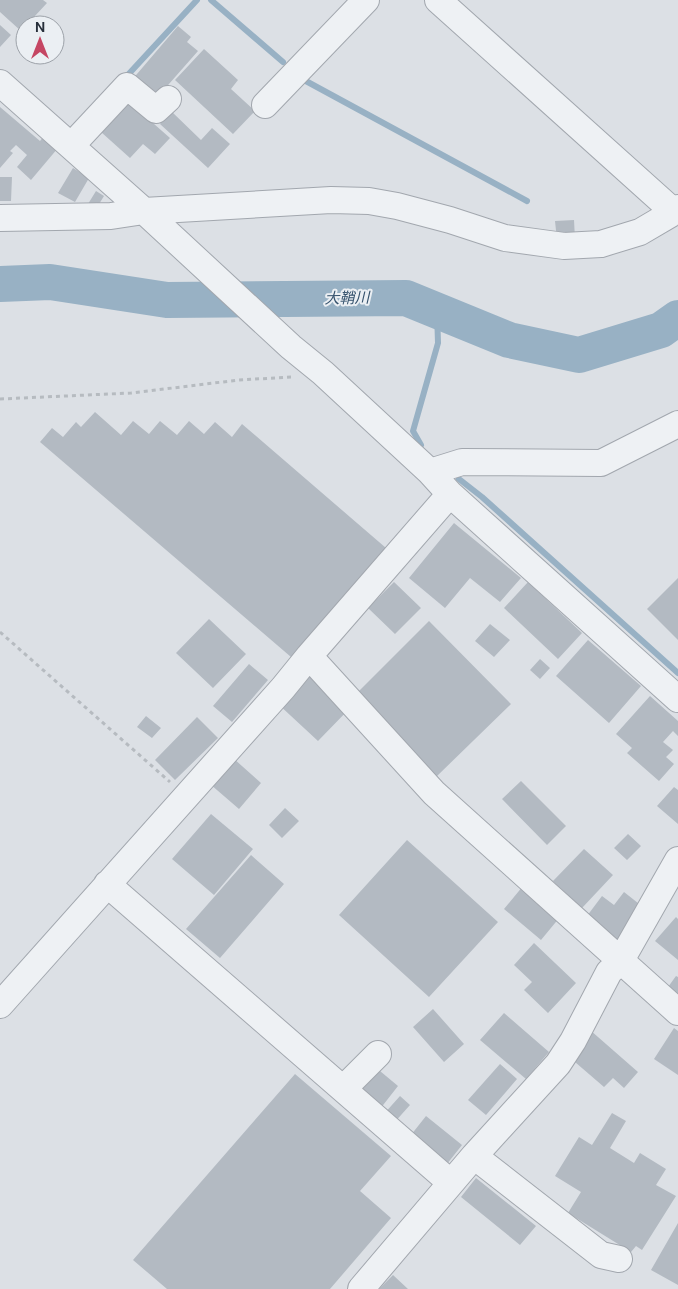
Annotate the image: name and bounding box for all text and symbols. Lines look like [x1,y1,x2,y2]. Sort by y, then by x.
north arrow [15,15,65,65]
text: N [35,18,45,36]
water label: 大鞘川 [324,288,372,308]

